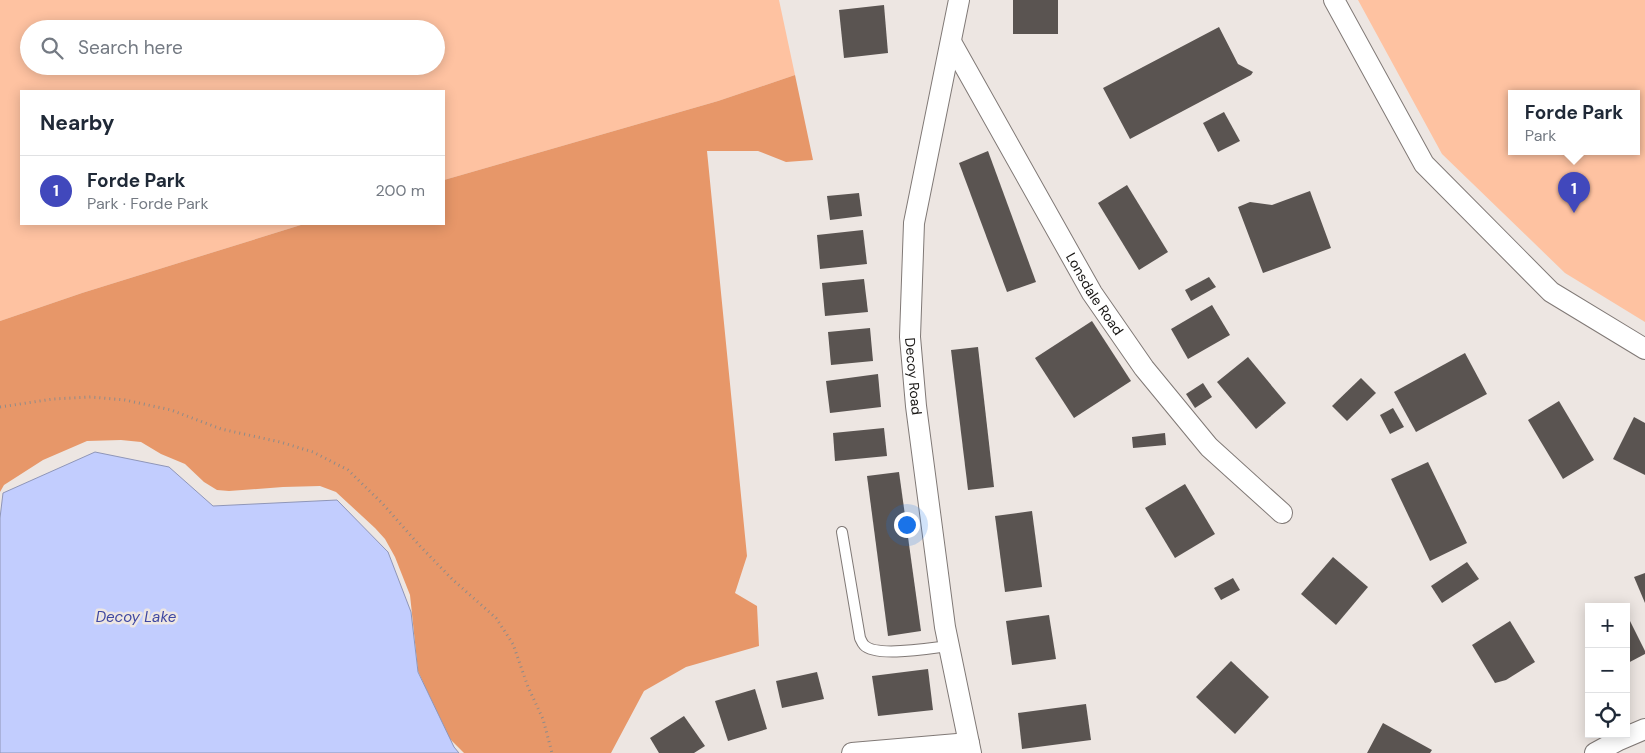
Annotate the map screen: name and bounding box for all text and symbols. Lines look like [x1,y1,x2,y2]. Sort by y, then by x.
search box [20,20,445,75]
icon: search [38,34,66,62]
text: Search here [78,35,183,60]
popup [1508,90,1640,155]
text: Forde Park [1525,100,1623,125]
text: Nearby [40,109,114,137]
text: Park [1525,125,1556,146]
text: Forde Park [87,168,186,193]
pin: 1 [1558,172,1590,213]
text: 1 [53,180,59,201]
text: 200 m [376,180,425,201]
text: Park · Forde Park [87,193,209,214]
street label: Lonsdale Road [1062,249,1127,339]
street label: Decoy Road [901,337,926,416]
your location [894,512,920,538]
map controls [1585,603,1630,738]
button: + [1585,603,1630,648]
water label: Decoy Lake [96,607,177,627]
button: − [1585,648,1630,693]
button: locate [1585,693,1630,738]

